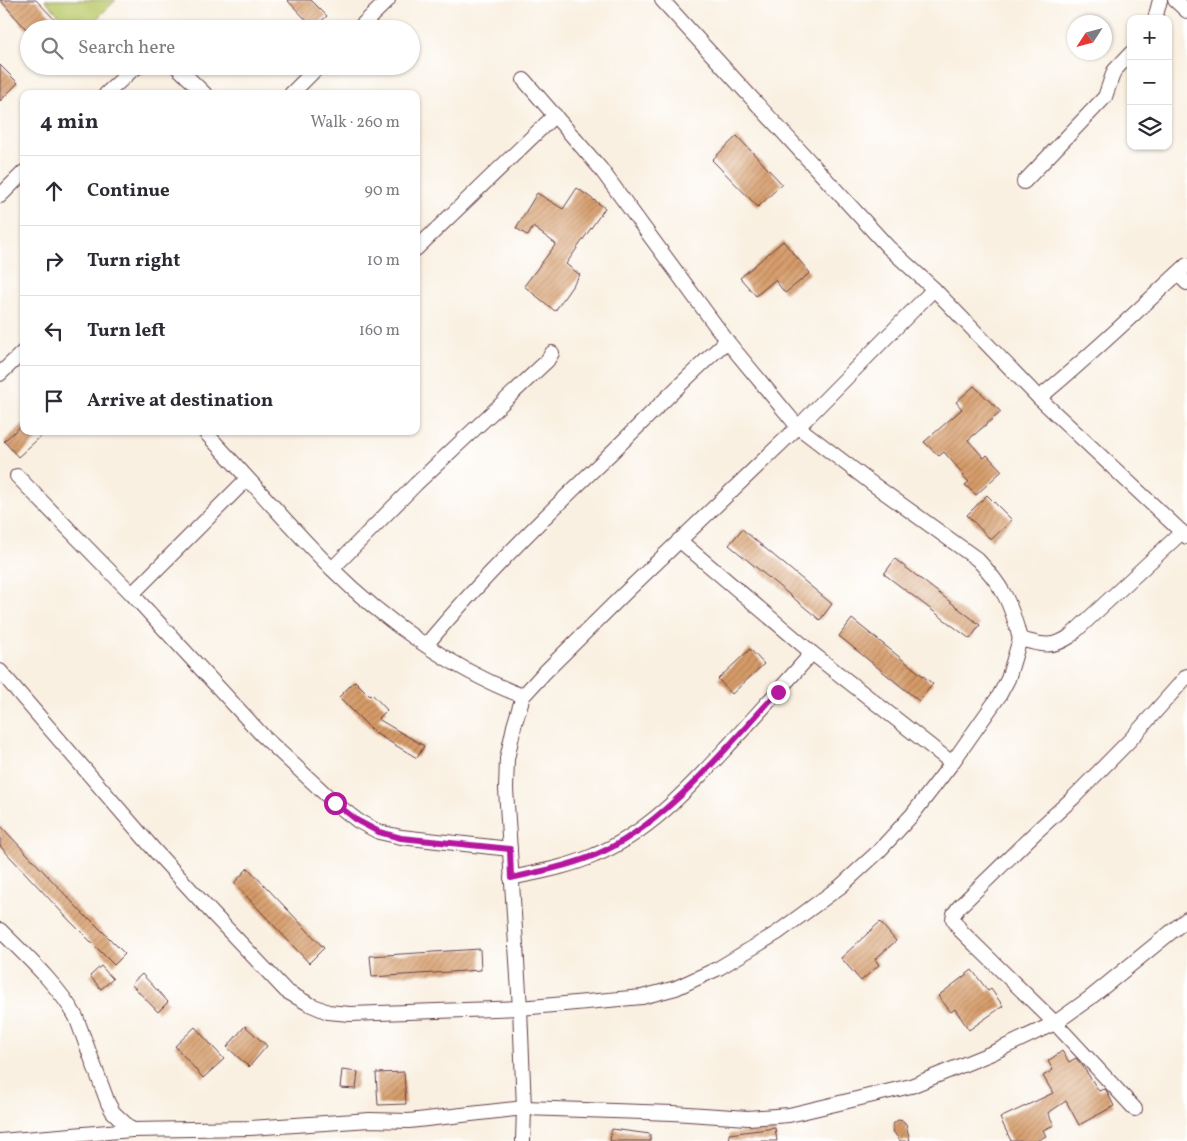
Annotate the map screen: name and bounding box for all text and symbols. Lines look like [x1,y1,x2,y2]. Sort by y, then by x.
north arrow [1067,15,1112,60]
map controls [1127,15,1172,150]
button: + [1127,15,1172,60]
search box [20,20,420,75]
icon: search [38,34,66,62]
text: Search here [78,35,175,61]
button: − [1127,60,1172,105]
button: layers [1127,105,1172,150]
text: 4 min [40,108,99,137]
text: Walk · 260 m [310,112,400,134]
icon: ahead [40,177,68,205]
text: Continue [87,178,170,204]
text: 90 m [364,180,400,202]
icon: right [40,247,68,275]
text: Turn right [87,248,180,274]
text: 10 m [367,250,400,272]
icon: left [40,317,68,345]
text: Turn left [87,318,166,344]
text: 160 m [359,320,400,342]
icon: arrive [40,387,68,415]
text: Arrive at destination [87,388,273,414]
route end [767,681,790,704]
route start [324,792,347,815]

